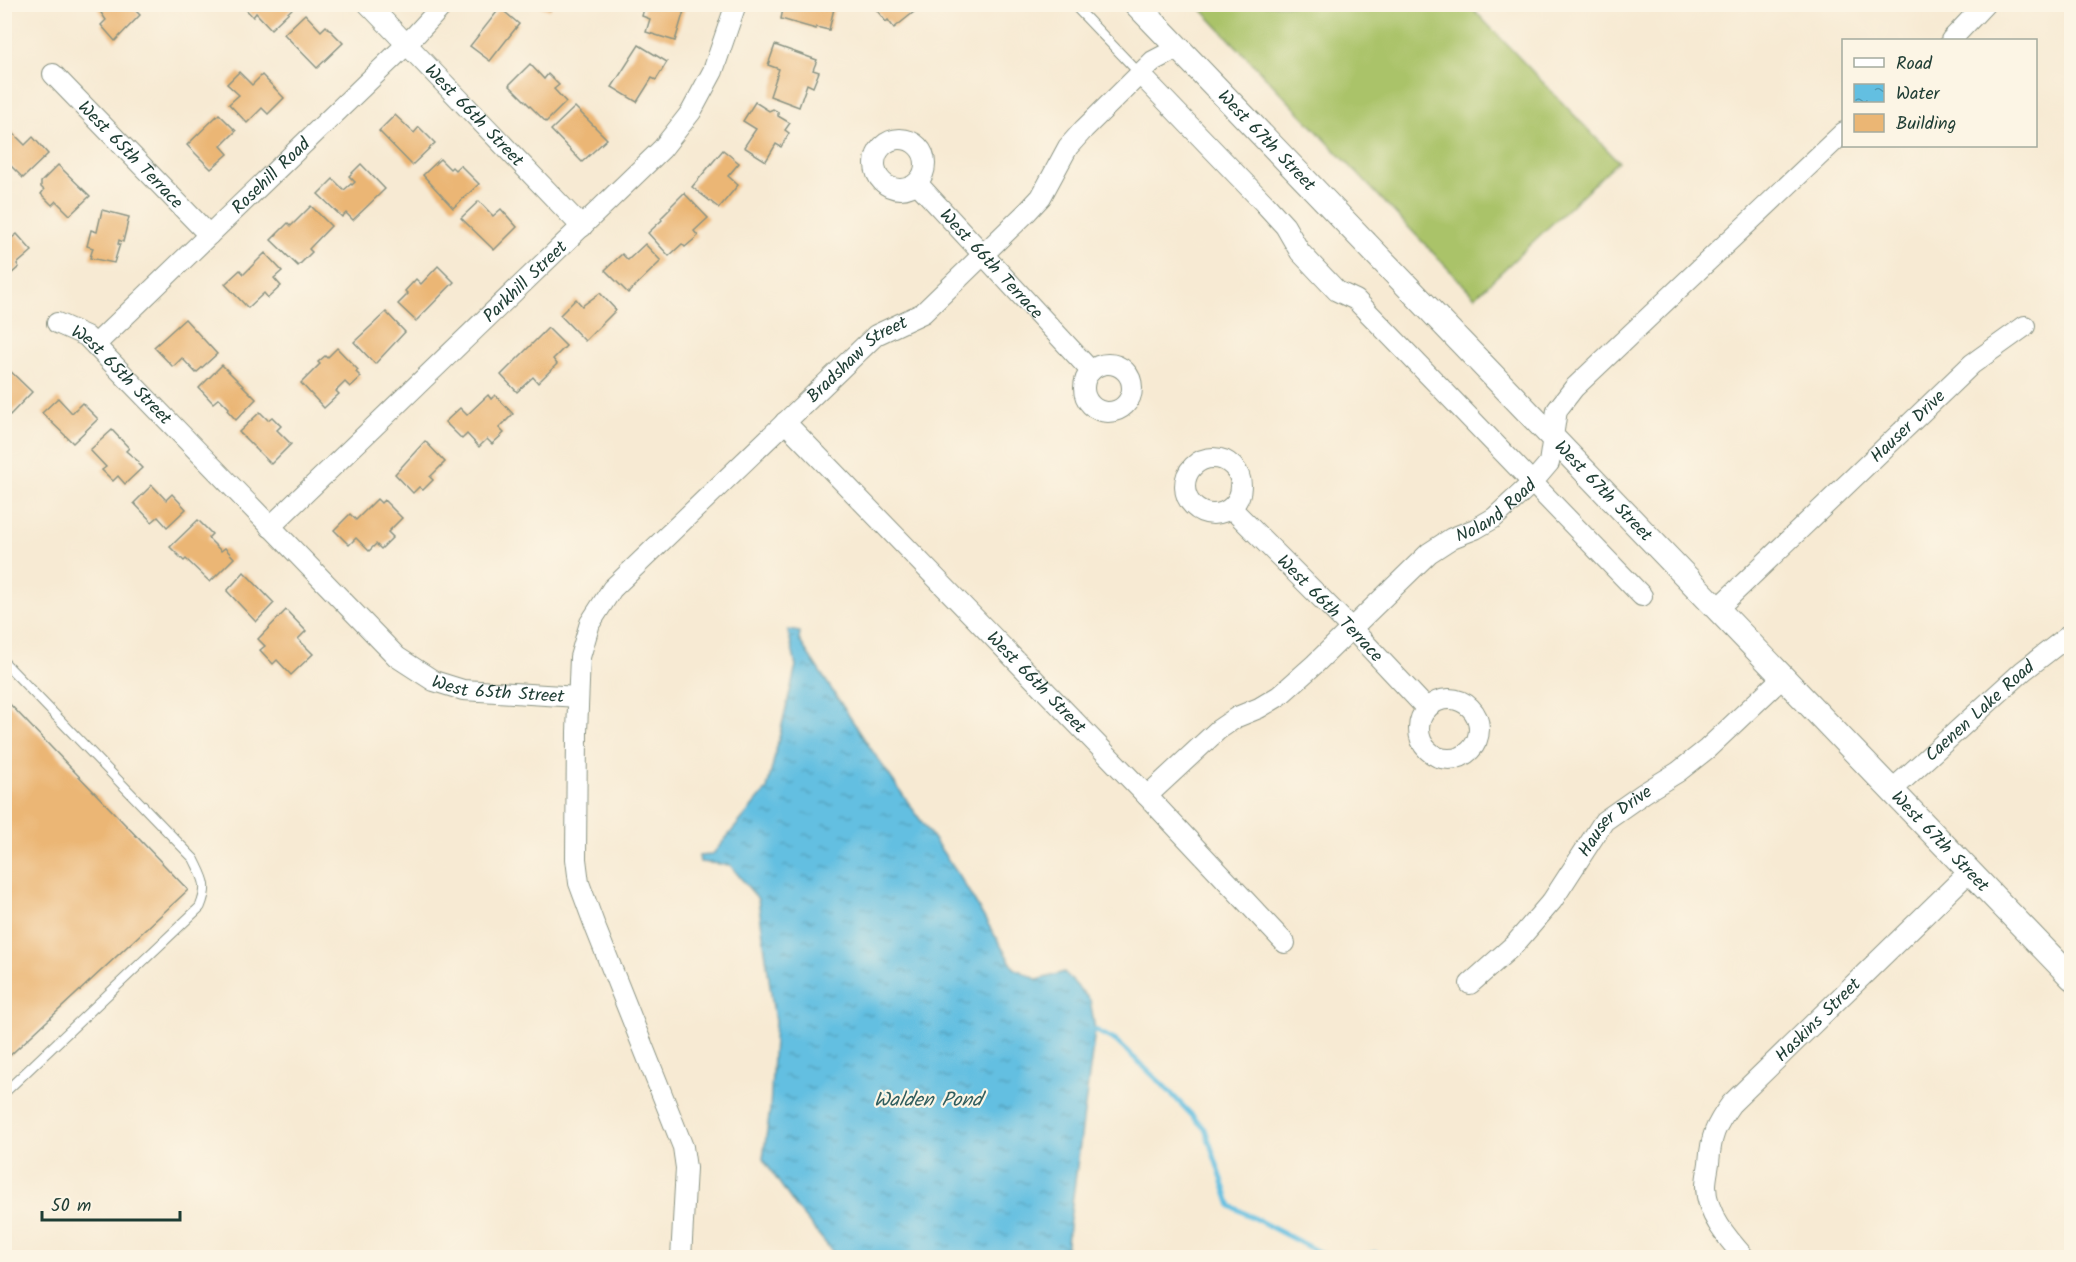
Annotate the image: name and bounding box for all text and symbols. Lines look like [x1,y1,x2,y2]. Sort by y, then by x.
legend [1842,39,2037,147]
text: Road [1896,50,1933,79]
street label: West 66th Street [417,58,531,175]
text: Water [1896,80,1941,109]
street label: West 67th Street [1210,84,1323,200]
street label: West 65th Terrace [70,94,190,217]
text: Building [1896,110,1956,139]
street label: Rosehill Road [225,131,319,222]
street label: West 66th Terrace [932,203,1050,327]
street label: Parkhill Street [477,234,576,330]
street label: Bradshaw Street [800,309,914,411]
street label: West 65th Street [66,318,179,433]
street label: Hauser Drive [1864,384,1953,471]
street label: West 67th Street [1546,434,1659,550]
street label: Noland Road [1452,472,1545,551]
street label: West 66th Terrace [1269,548,1389,670]
street label: West 66th Street [979,625,1093,742]
street label: Caenen Lake Road [1919,653,2042,770]
street label: West 65th Street [428,668,566,712]
street label: Hauser Drive [1571,778,1658,863]
street label: West 67th Street [1883,785,1996,901]
street label: Haskins Street [1769,971,1869,1070]
water label: Walden Pond [874,1085,987,1117]
scale bar [42,1184,180,1222]
text: 50 m [51,1192,91,1221]

